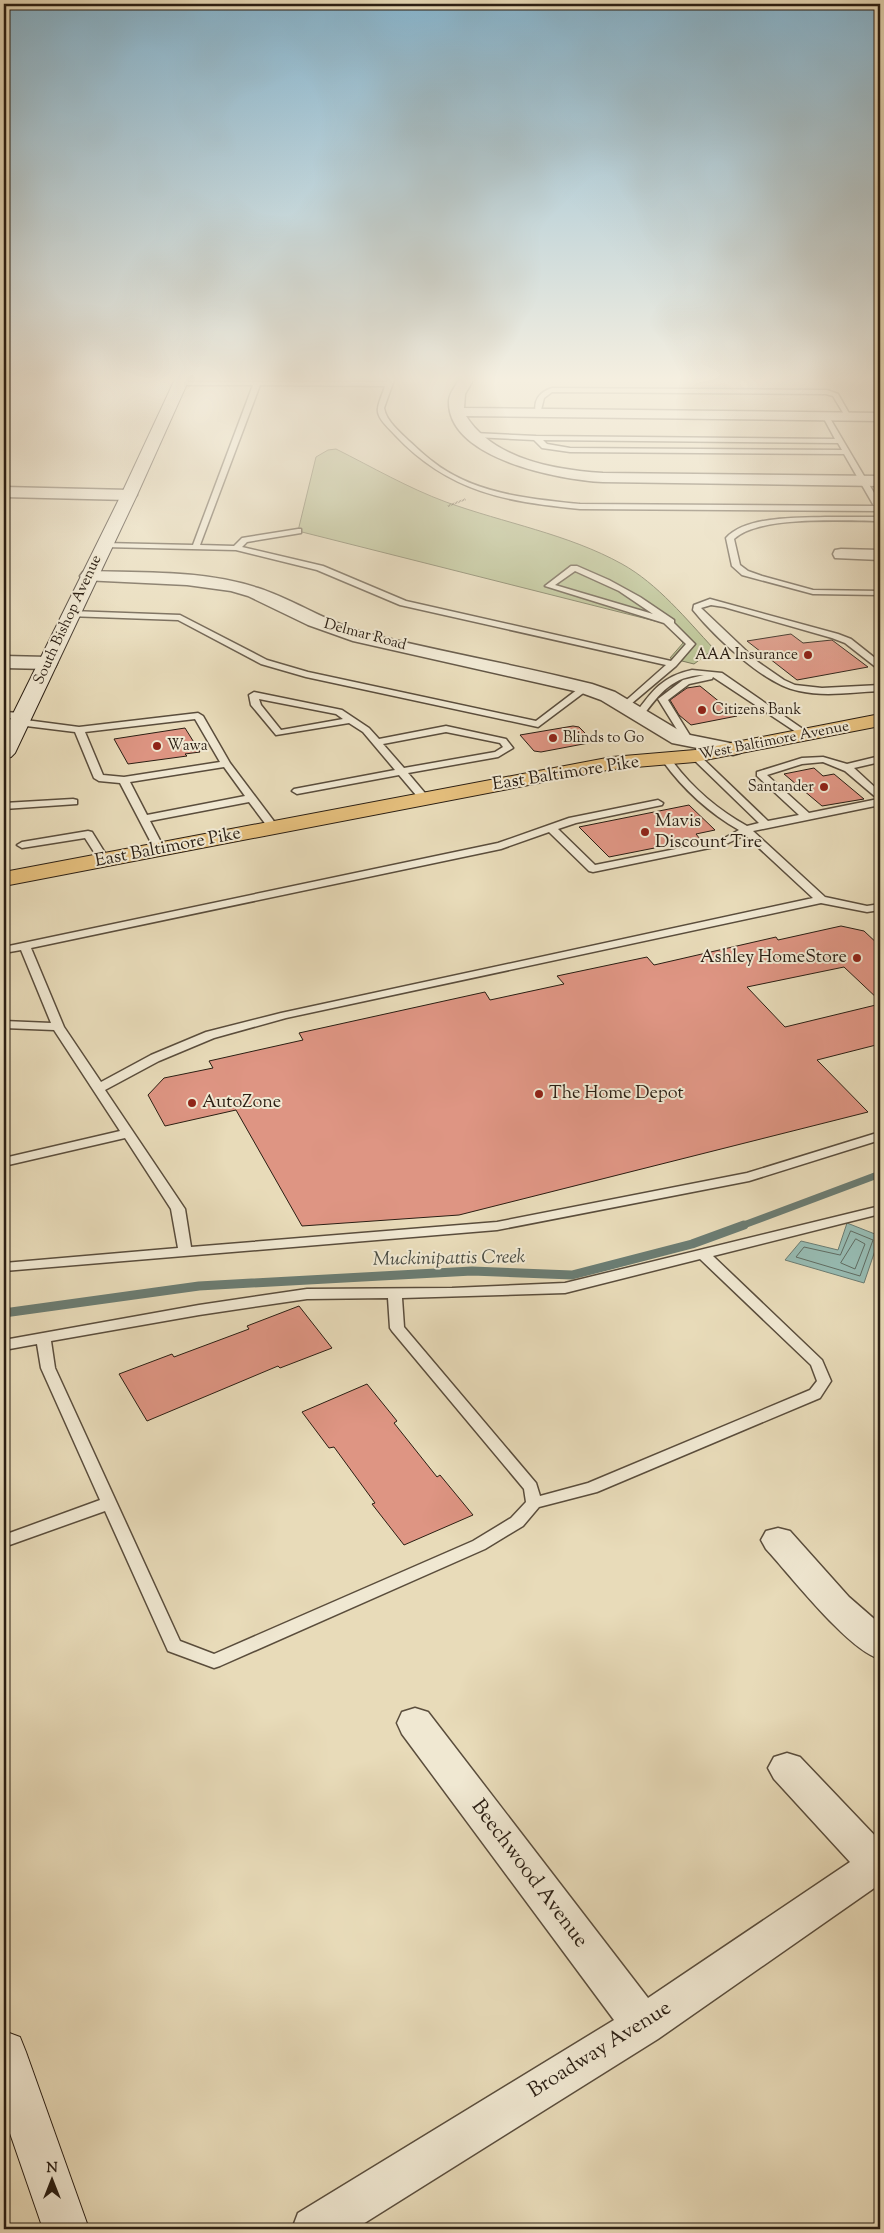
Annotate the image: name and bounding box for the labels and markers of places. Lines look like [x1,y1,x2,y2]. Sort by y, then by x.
place label: AAA Insurance [695,645,798,666]
marker: AAA Insurance [802,649,814,661]
place label: Citizens Bank [712,700,801,721]
marker: Citizens Bank [696,704,708,716]
place label: Blinds to Go [563,728,644,749]
marker: Blinds to Go [547,732,559,744]
place label: Wawa [167,736,208,757]
marker: Wawa [151,740,163,752]
place label: Santander [748,777,814,798]
marker: Santander [818,781,830,793]
place label: Mavis Discount Tire [655,809,762,856]
marker: Mavis Discount Tire [639,826,651,838]
place label: Ashley HomeStore [700,945,847,971]
marker: Ashley HomeStore [851,952,863,964]
place label: The Home Depot [549,1081,684,1107]
marker: The Home Depot [533,1088,545,1100]
place label: AutoZone [202,1090,281,1116]
marker: AutoZone [186,1097,198,1109]

